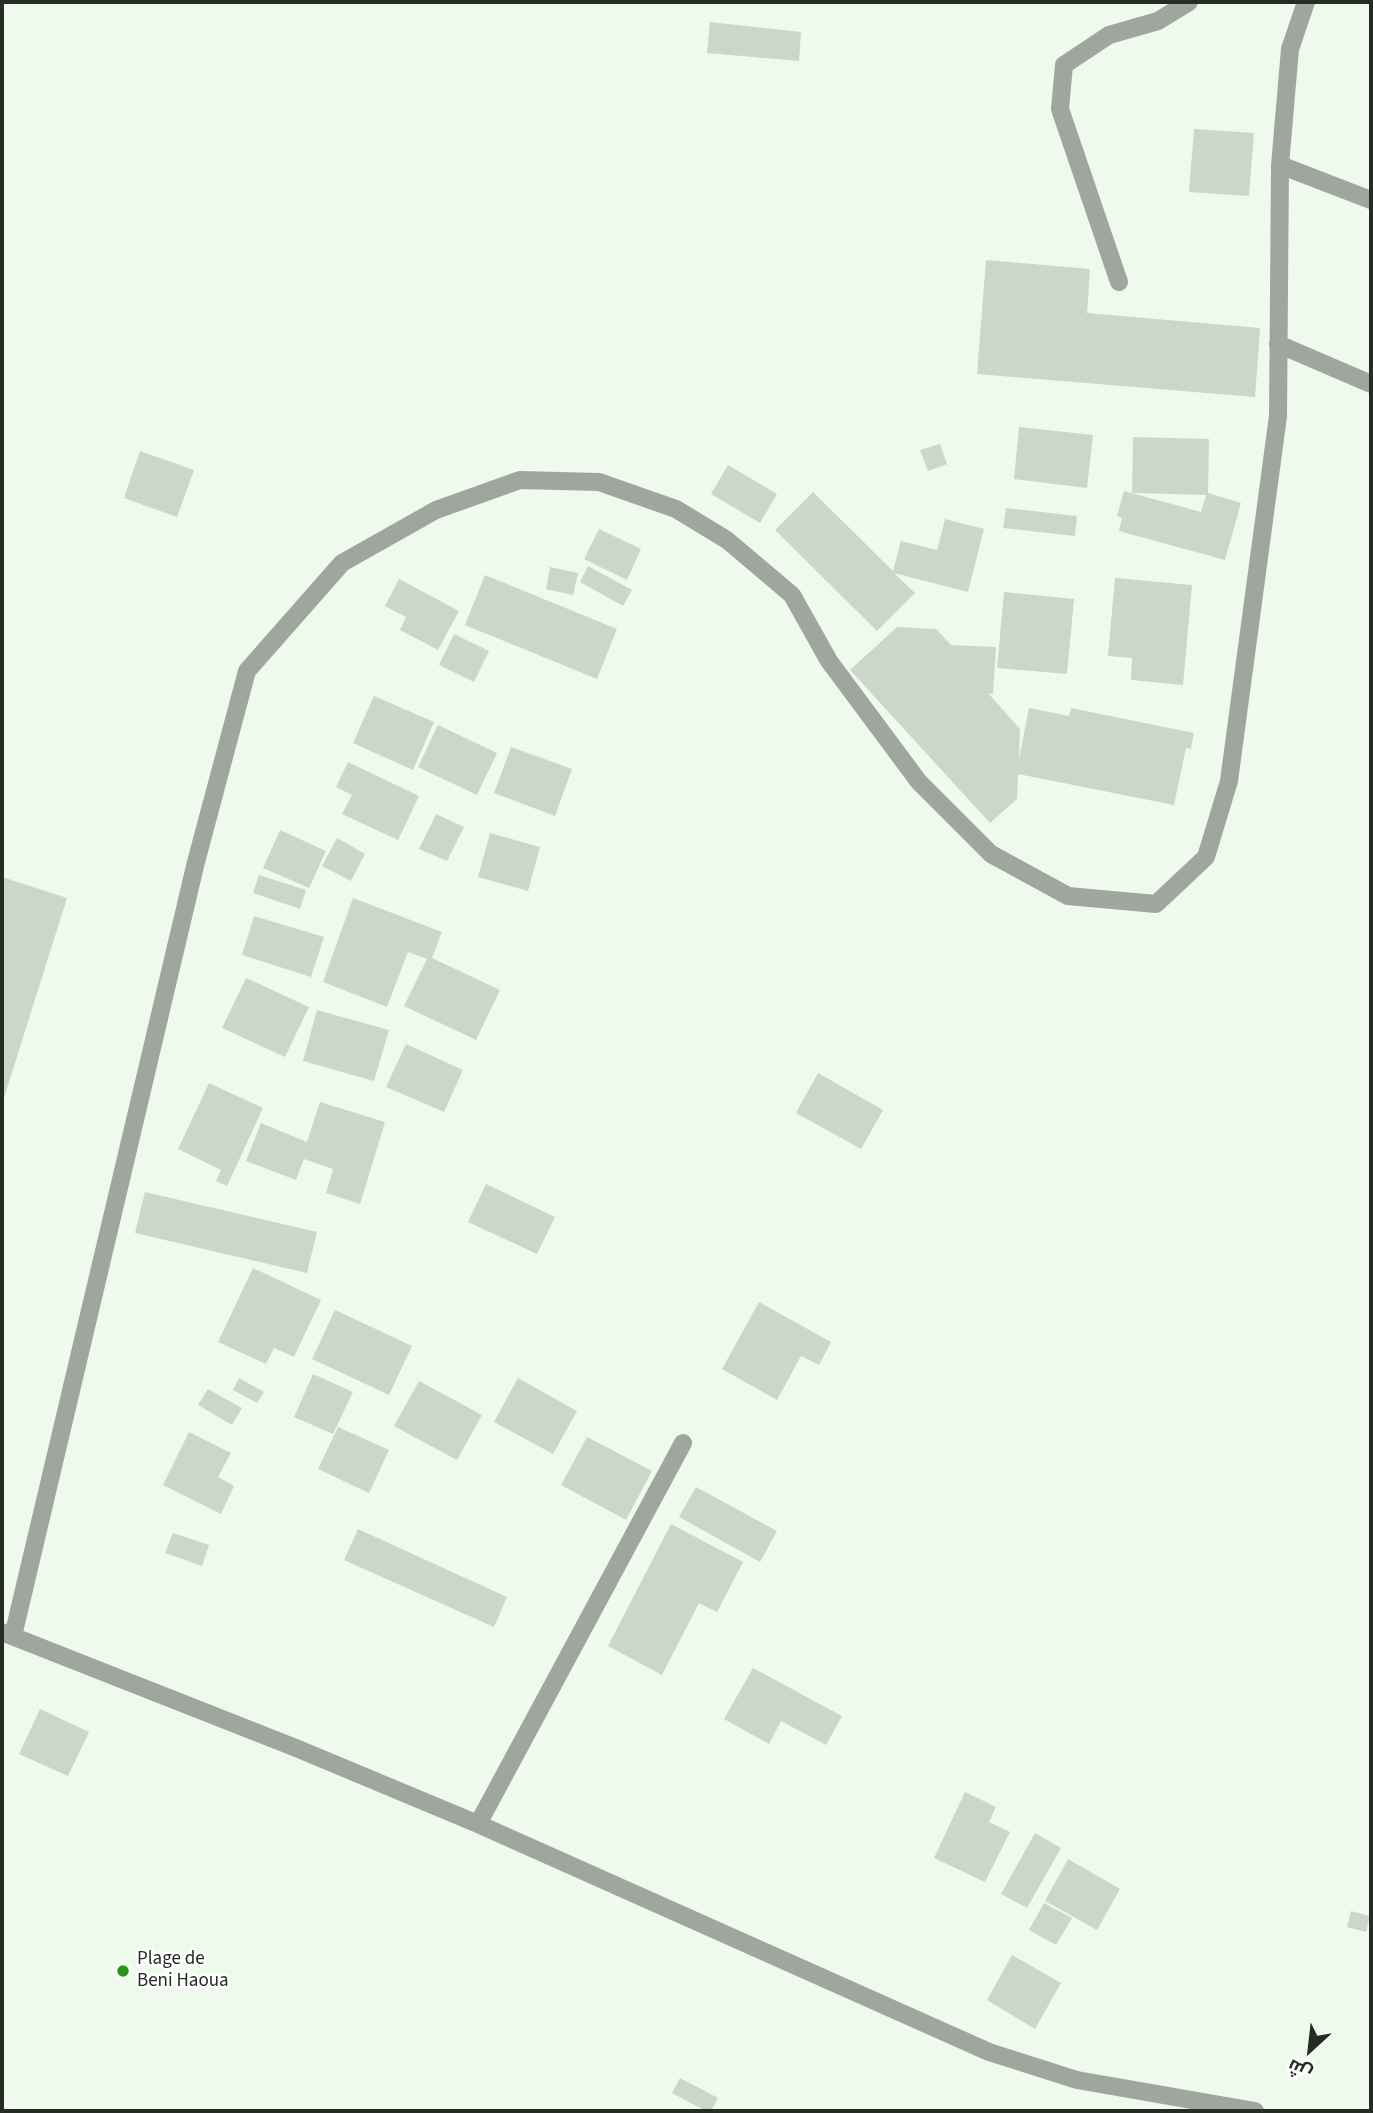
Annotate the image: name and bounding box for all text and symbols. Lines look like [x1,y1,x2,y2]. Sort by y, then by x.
place label: Plage de Beni Haoua [137,1949,229,1993]
marker: Plage de Beni Haoua [115,1963,131,1979]
north arrow [1275,2015,1345,2085]
text: ش [1283,2052,1317,2087]

